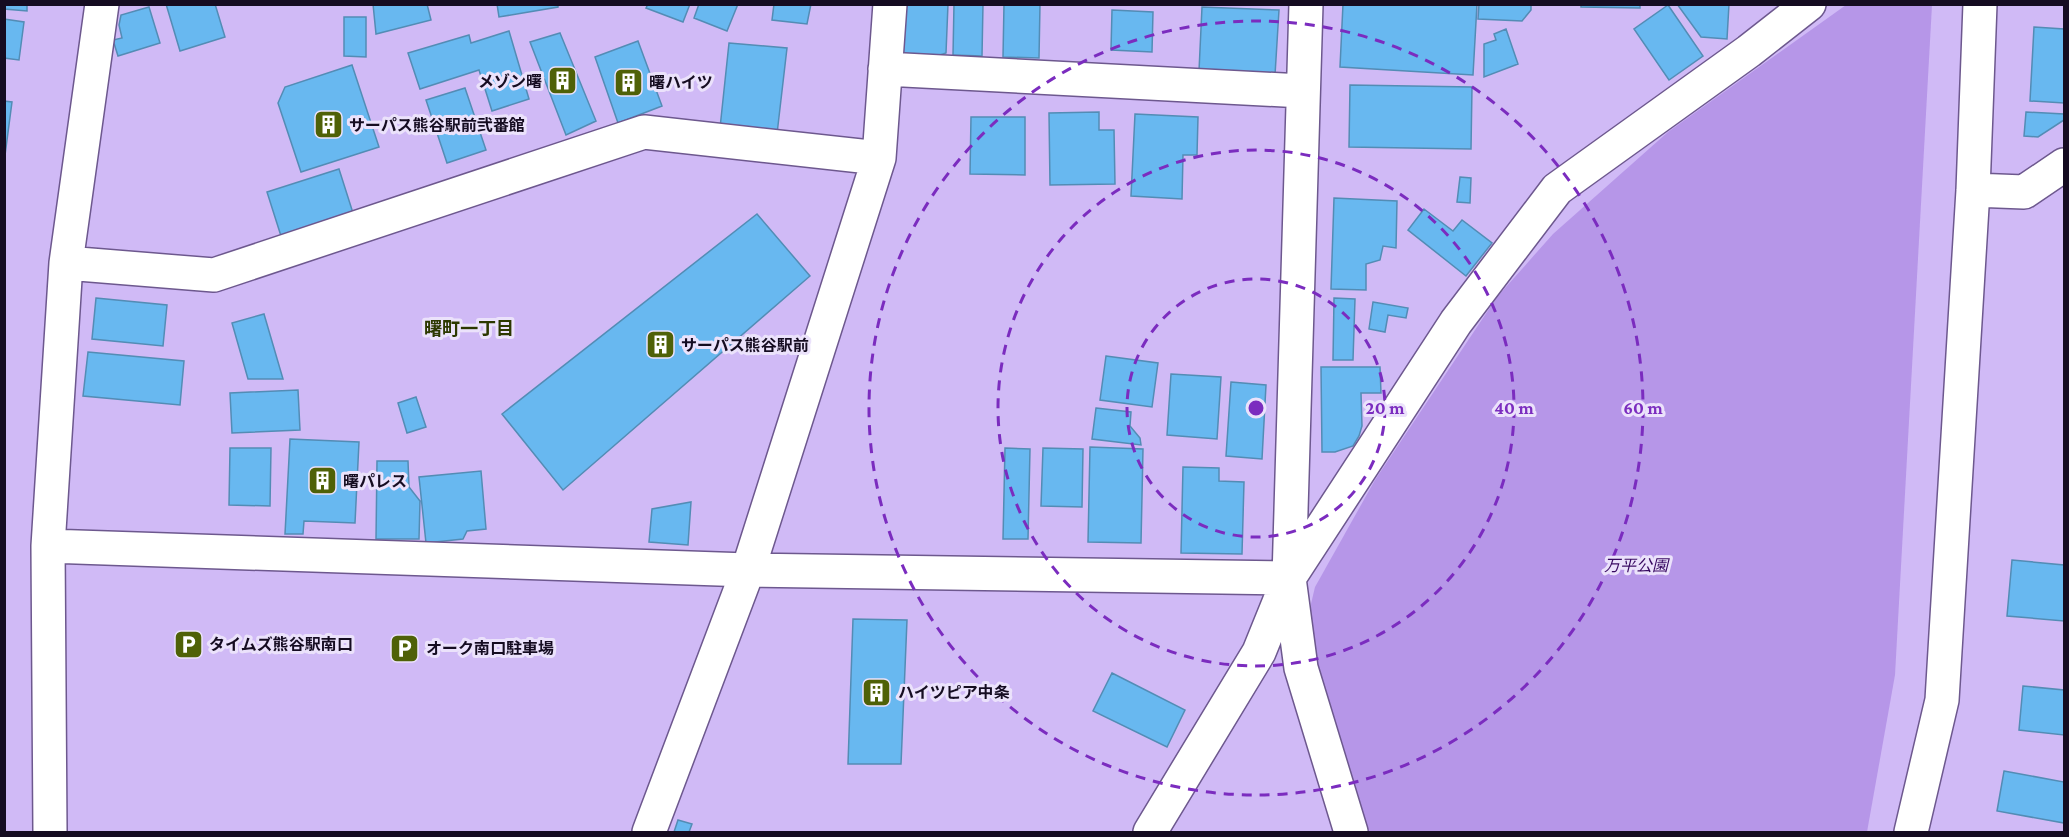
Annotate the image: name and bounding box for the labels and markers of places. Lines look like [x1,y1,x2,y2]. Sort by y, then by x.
building icon: メゾン曙 [547,65,579,97]
building icon: 曙ハイツ [612,66,644,98]
place label: メゾン曙 [478,73,542,90]
place label: 曙ハイツ [649,74,713,91]
building icon: サーパス熊谷駅前弐番館 [312,109,344,141]
place label: サーパス熊谷駅前弐番館 [349,116,525,134]
building icon: サーパス熊谷駅前 [644,329,676,361]
place label: サーパス熊谷駅前 [681,336,809,354]
centre of rings [1246,398,1266,418]
building icon: 曙パレス [306,465,338,497]
place label: 曙パレス [343,473,407,490]
parking icon: タイムズ熊谷駅南口 [172,628,204,660]
parking icon: オーク南口駐車場 [389,632,421,664]
place label: タイムズ熊谷駅南口 [209,635,353,653]
place label: オーク南口駐車場 [426,640,554,657]
building icon: ハイツピア中条 [861,676,893,708]
place label: ハイツピア中条 [898,684,1010,701]

